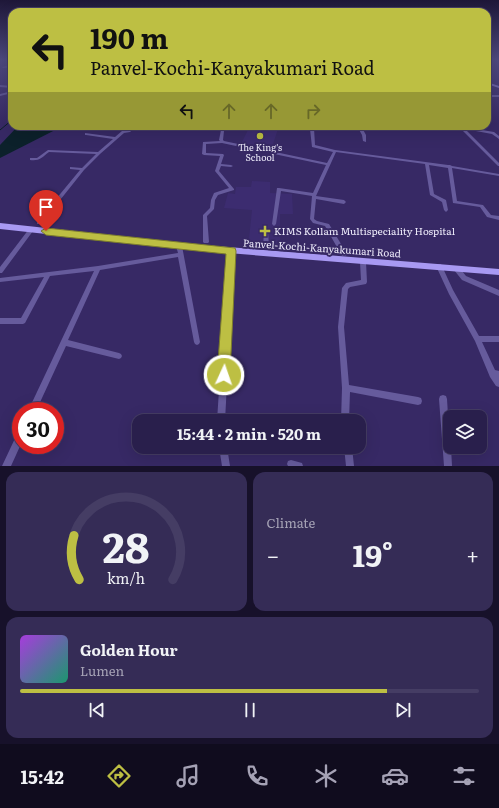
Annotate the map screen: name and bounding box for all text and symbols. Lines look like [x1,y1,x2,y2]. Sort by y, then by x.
text: 190 m [90,16,168,58]
icon: left [24,24,76,76]
text: Panvel-Kochi-Kanyakumari Road [90,54,375,81]
icon: left [176,100,198,122]
icon: ahead [218,100,240,122]
icon: ahead [260,100,282,122]
icon: right [302,100,324,122]
marker: The King's School [255,131,265,141]
place label: The King's School [238,140,282,164]
pin [29,190,63,231]
icon: arrive [35,196,57,218]
place label: KIMS Kollam Multispeciality Hospital [274,223,456,238]
marker: KIMS Kollam Multispeciality Hospital [259,225,271,237]
street label: Panvel-Kochi-Kanyakumari Road [243,235,401,260]
position arrow [203,354,245,396]
speed limit sign: 30 [12,402,64,454]
map controls [443,410,487,454]
button: layers [443,410,487,454]
text: 15:44 · 2 min · 520 m [177,422,321,445]
text: 28 [103,513,150,575]
text: Climate [267,513,315,532]
text: 19° [353,532,393,576]
text: − [267,538,279,571]
text: + [466,538,479,571]
text: km/h [107,566,146,587]
text: Golden Hour [80,638,178,661]
text: Lumen [80,661,124,680]
icon: previous [86,699,108,721]
icon: pause [239,699,261,721]
icon: next [392,699,414,721]
icon: directions [105,762,133,790]
icon: music [174,762,202,790]
icon: phone [243,762,271,790]
icon: climate [312,762,340,790]
icon: car [381,762,409,790]
icon: filters [450,762,478,790]
text: 15:42 [21,763,64,790]

